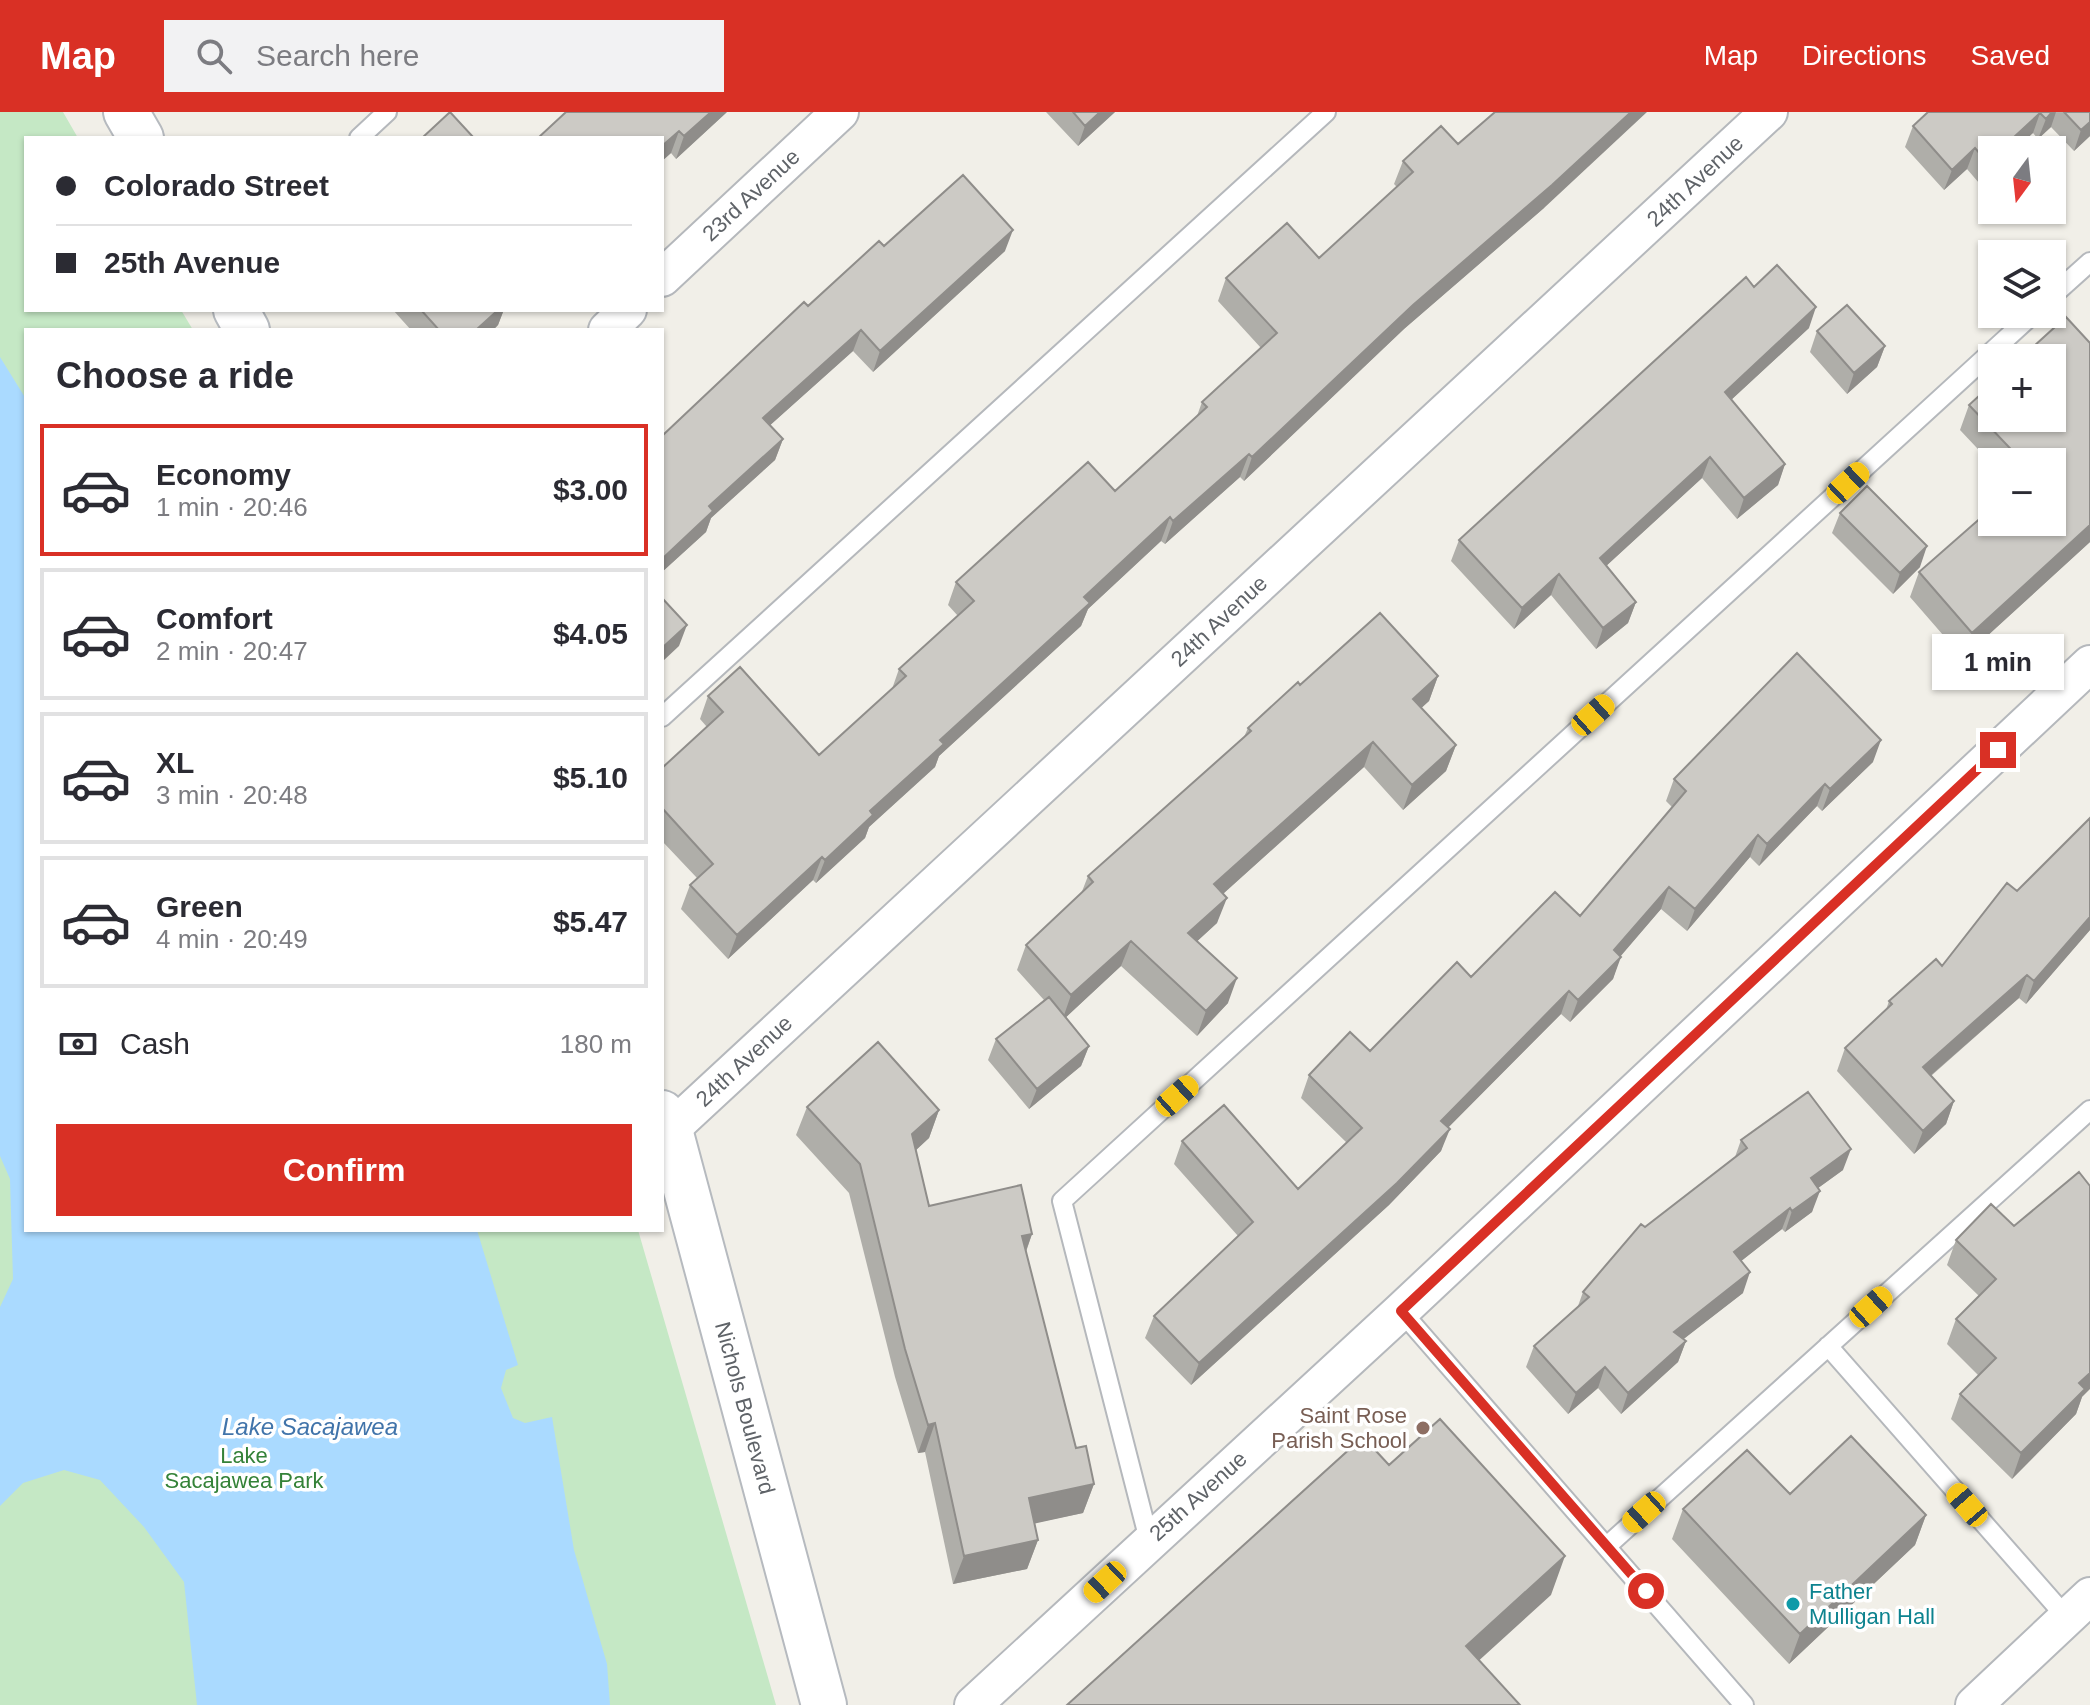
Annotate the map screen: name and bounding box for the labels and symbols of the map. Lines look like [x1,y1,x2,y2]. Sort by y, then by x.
street label: 24th Avenue [1642,130,1748,232]
north arrow [1978,136,2066,224]
street label: 23rd Avenue [697,144,805,246]
car [1822,458,1874,508]
street label: 24th Avenue [1166,570,1272,672]
callout: 1 min [1932,634,2064,690]
car [1567,690,1619,740]
route end [1980,732,2016,768]
street label: 24th Avenue [691,1010,797,1112]
car [1151,1071,1203,1121]
car [1845,1282,1897,1332]
street label: Nichols Boulevard [710,1319,780,1497]
place label: Saint Rose Parish School [1271,1403,1407,1453]
water label: Lake Sacajawea [222,1413,398,1440]
marker: Saint Rose Parish School [1414,1419,1432,1437]
park label: Lake Sacajawea Park [165,1443,324,1493]
street label: 25th Avenue [1144,1446,1252,1546]
car [1942,1479,1992,1531]
car [1618,1487,1670,1537]
car [1079,1557,1131,1607]
route start [1628,1573,1664,1609]
place label: Father Mulligan Hall [1809,1579,1935,1629]
marker: Father Mulligan Hall [1784,1595,1802,1613]

